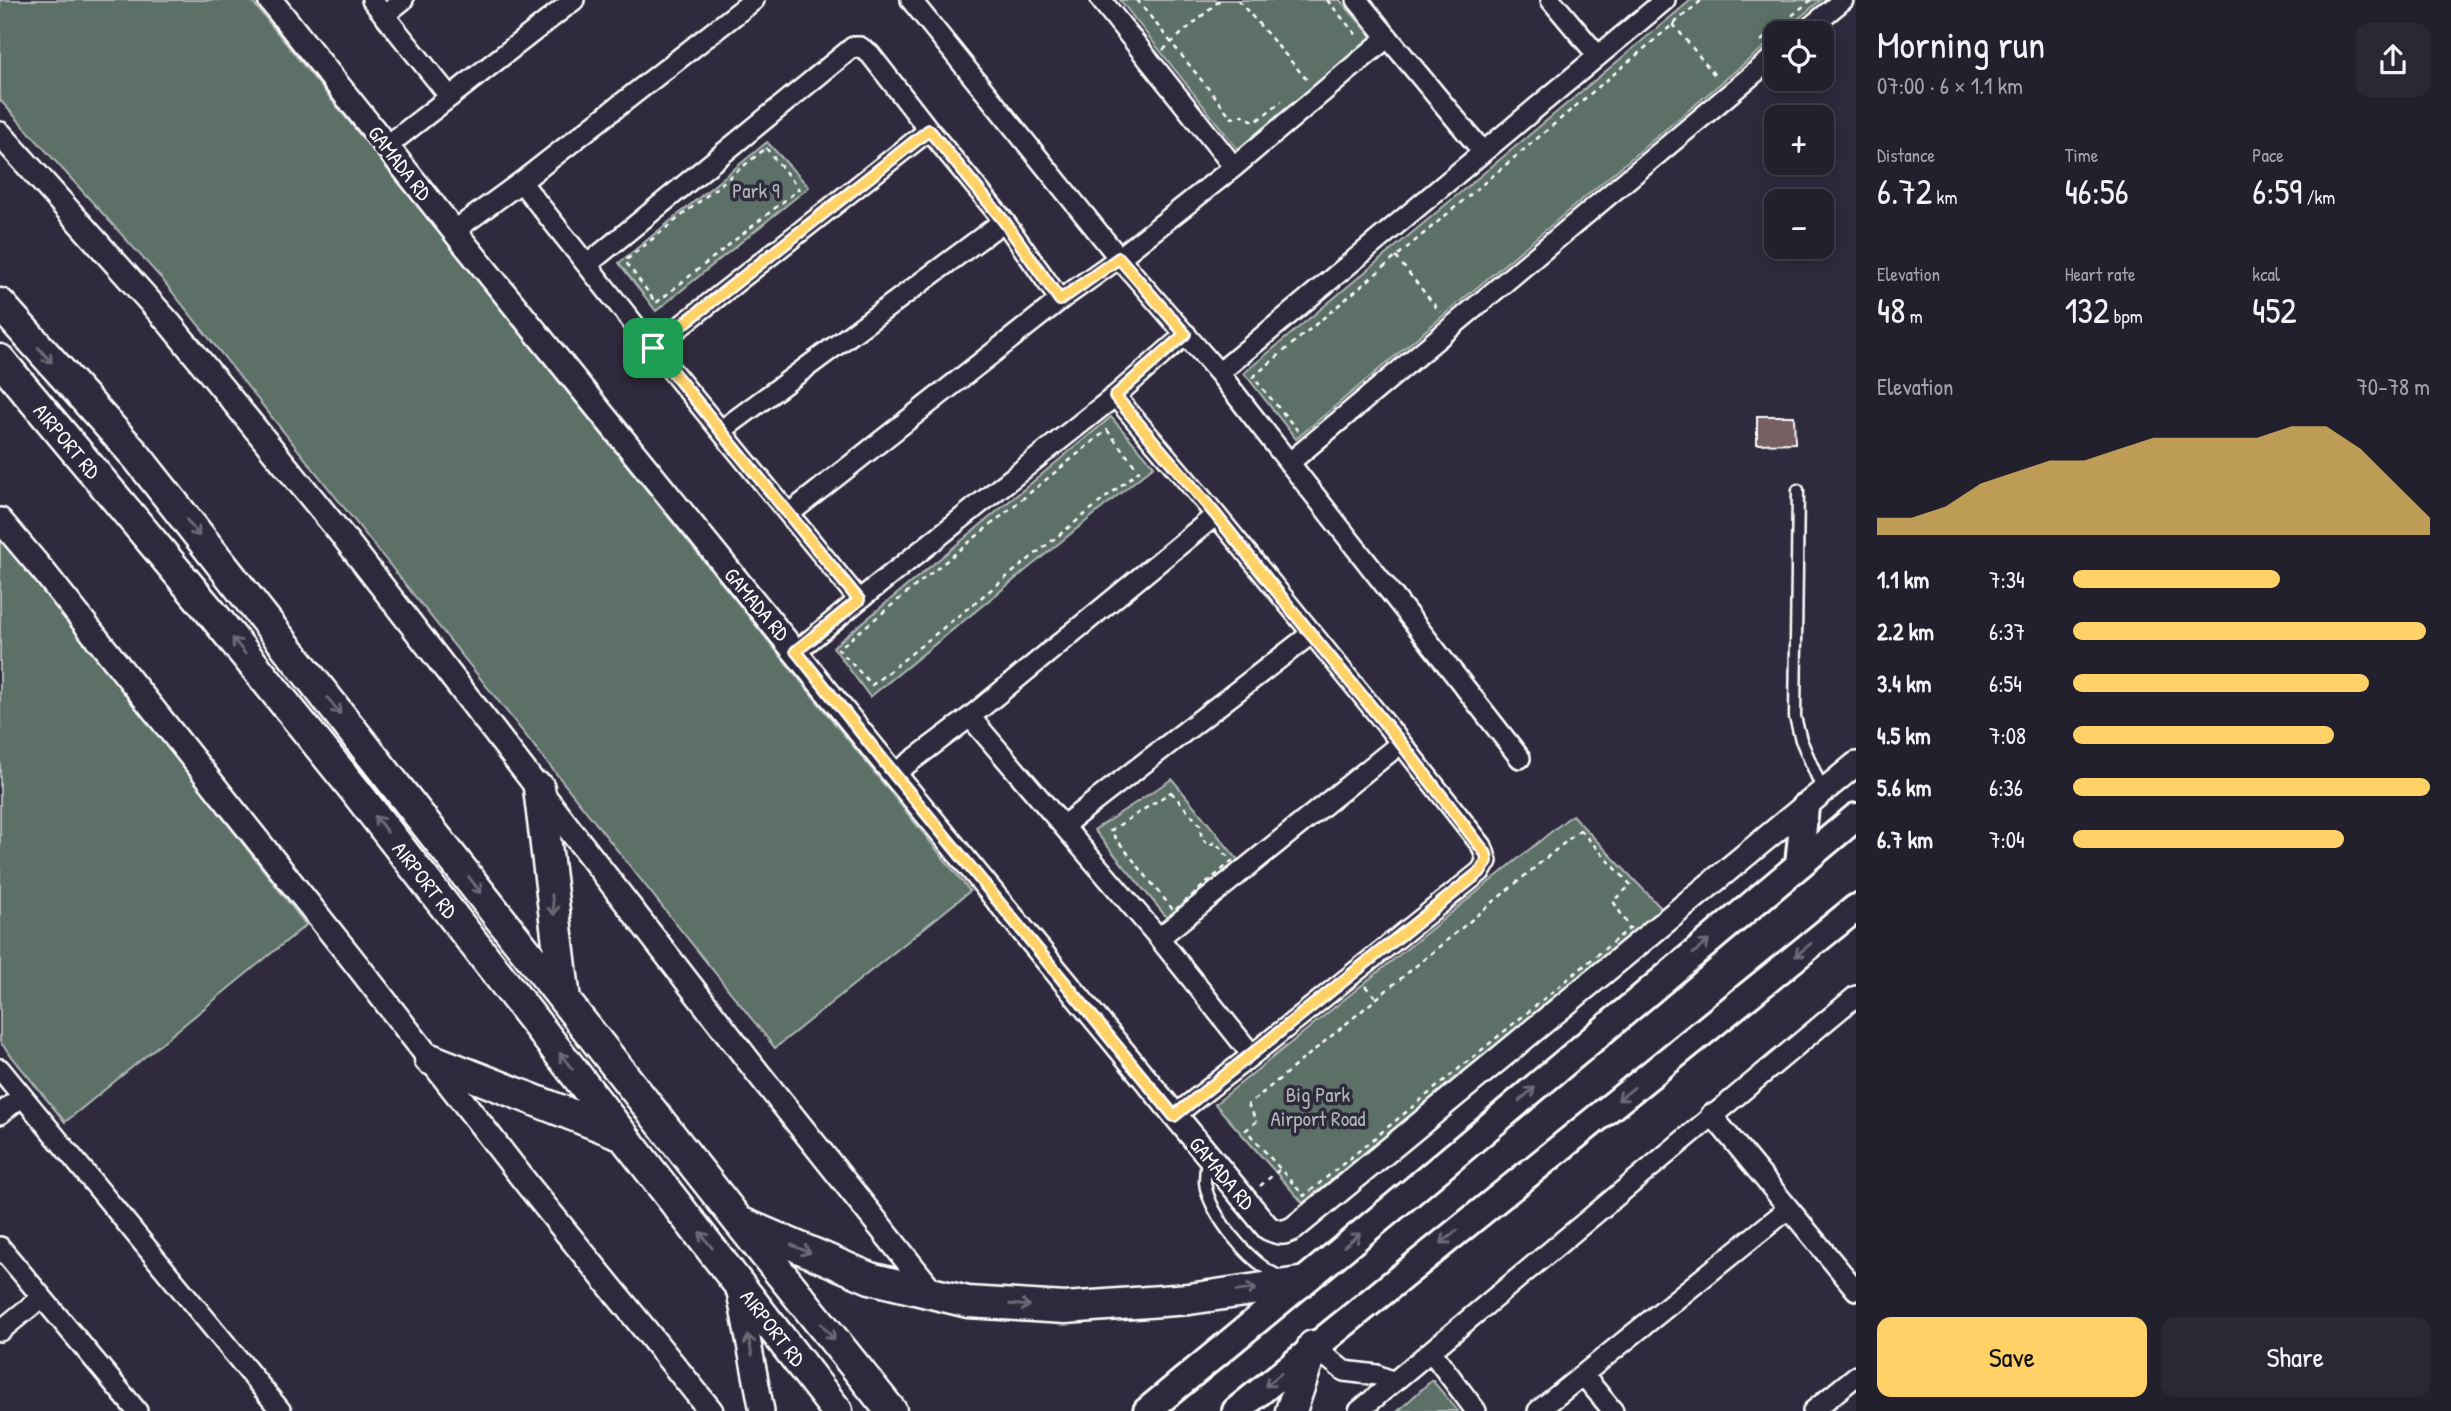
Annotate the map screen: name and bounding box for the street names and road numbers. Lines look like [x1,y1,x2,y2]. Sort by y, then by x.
street label: GAMADA RD [362,120,438,206]
street label: AIRPORT RD [27,397,107,485]
street label: GAMADA RD [718,561,796,647]
street label: AIRPORT RD [386,836,464,924]
street label: GAMADA RD [1183,1130,1261,1216]
street label: AIRPORT RD [734,1284,812,1372]

